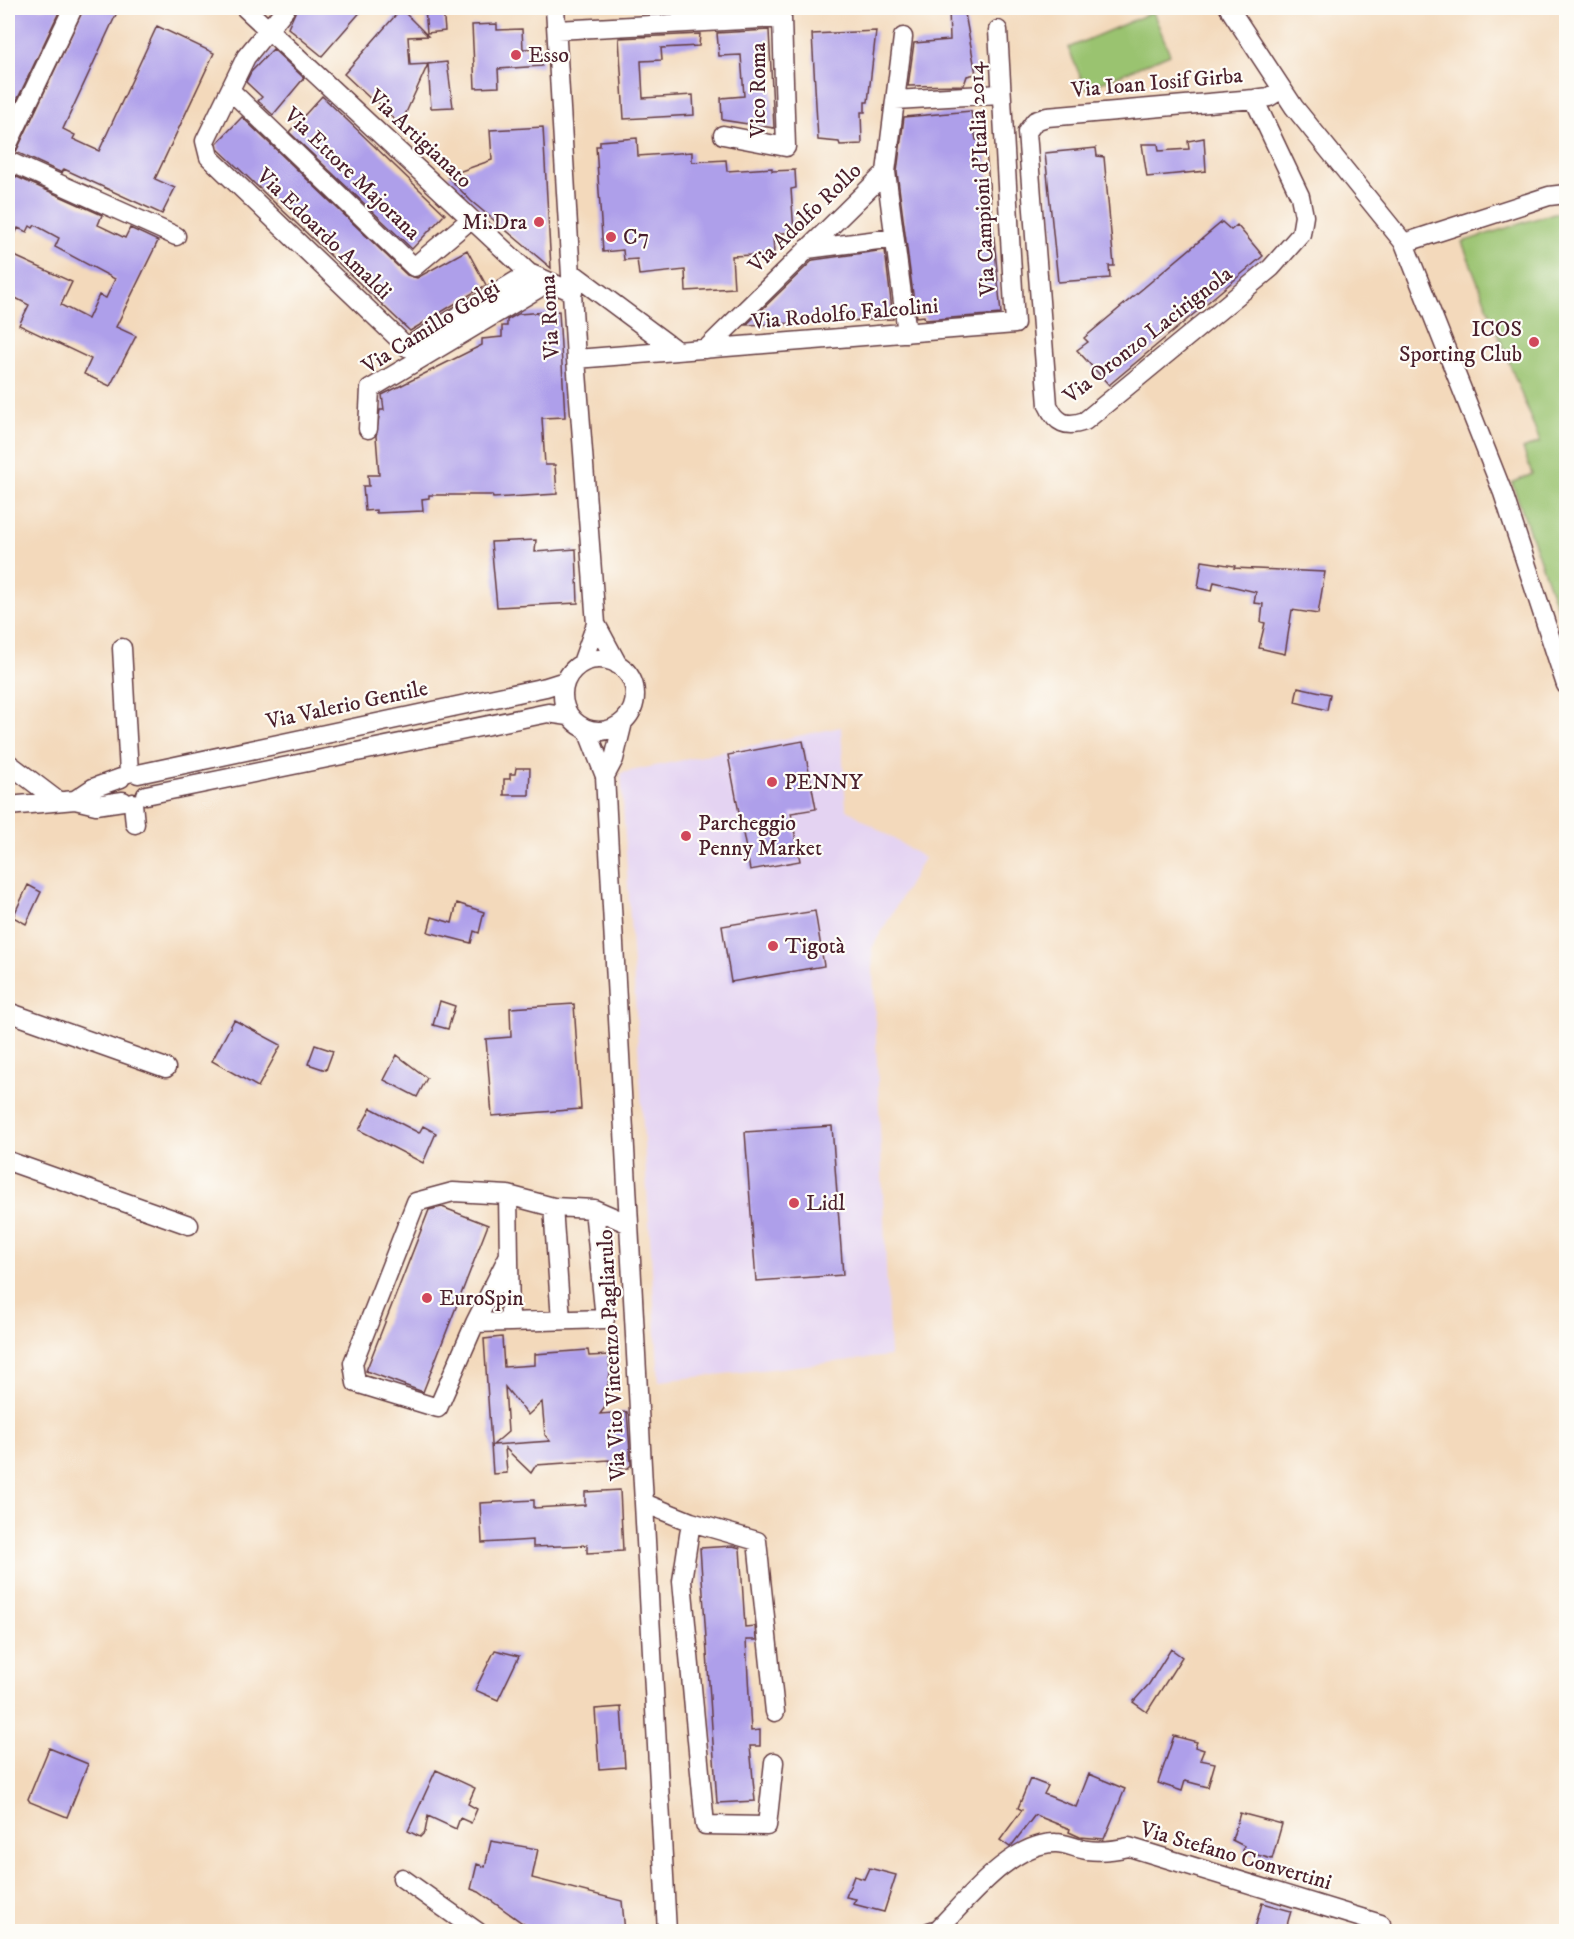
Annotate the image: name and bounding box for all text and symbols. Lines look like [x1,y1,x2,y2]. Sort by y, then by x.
place label: Esso [528,42,569,69]
street label: Vico Roma [745,42,772,139]
marker: Esso [509,48,523,62]
street label: Via Campioni d'Italia 2014 [962,60,1002,298]
street label: Via Ioan Iosif Girba [1069,62,1244,104]
street label: Via Artigianato [362,83,478,194]
street label: Via Ettore Majorana [277,101,426,247]
street label: Via Adolfo Rollo [742,157,867,279]
street label: Via Edoardo Amaldi [250,162,397,305]
place label: Mi.Dra [462,209,528,236]
marker: Mi.Dra [532,215,546,229]
place label: C7 [623,224,649,251]
marker: C7 [604,230,618,244]
street label: Via Oronzo Lacirignola [1057,260,1239,410]
street label: Via Roma [534,273,566,361]
street label: Via Camillo Golgi [356,274,505,381]
street label: Via Rodolfo Falcolini [749,292,940,336]
place label: ICOS Sporting Club [1399,316,1522,368]
marker: ICOS Sporting Club [1527,335,1541,349]
street label: Via Valerio Gentile [263,675,430,736]
place label: PENNY [784,769,864,796]
marker: PENNY [765,775,779,789]
place label: Parcheggio Penny Market [698,810,822,862]
marker: Parcheggio Penny Market [679,829,693,843]
place label: Tigotà [785,933,846,960]
marker: Tigotà [766,939,780,953]
place label: Lidl [806,1190,846,1217]
marker: Lidl [787,1196,801,1210]
street label: Via Vito Vincenzo Pagliarulo [592,1229,632,1482]
place label: EuroSpin [439,1285,524,1312]
marker: EuroSpin [420,1291,434,1305]
street label: Via Stefano Convertini [1136,1815,1335,1896]

